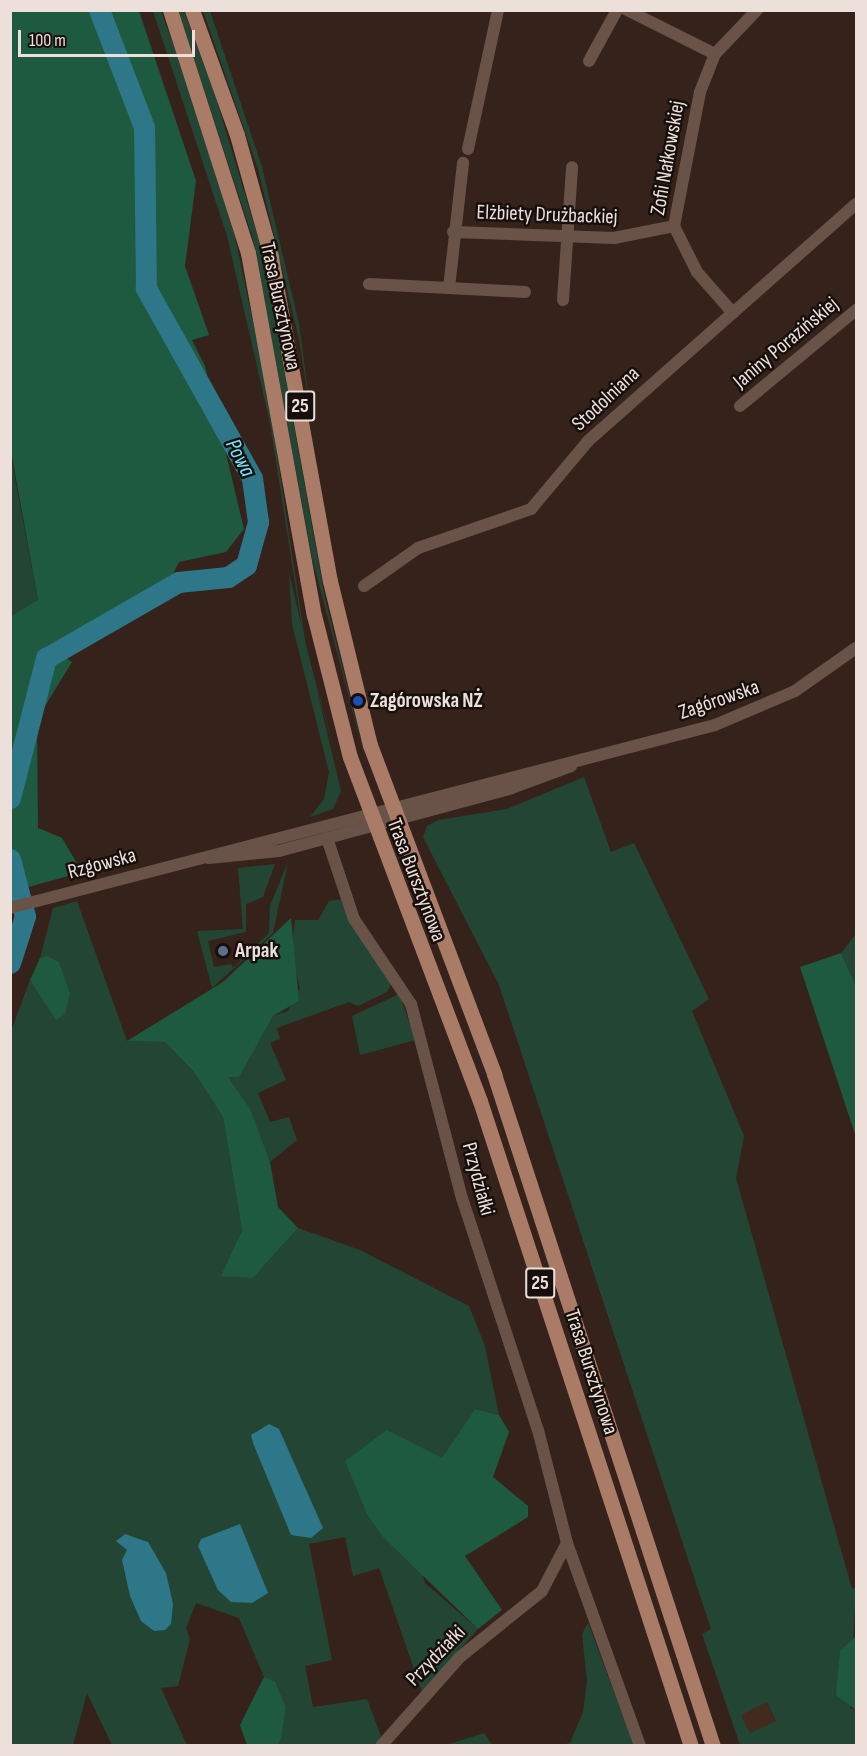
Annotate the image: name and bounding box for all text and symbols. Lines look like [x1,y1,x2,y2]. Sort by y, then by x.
scale bar [21,18,198,56]
text: 100 m [29,30,66,51]
street label: Zofii Nałkowskiej [646,99,690,217]
street label: Elżbiety Drużbackiej [476,200,618,230]
street label: Trasa Bursztynowa [254,240,306,372]
street label: Janiny Porazińskiej [728,292,844,394]
street label: Stodolniana [567,361,645,437]
road number: 25 [285,389,315,423]
water label: Powa [219,435,261,481]
street label: Zagórowska [676,675,762,725]
place label: Zagórowska NŻ [370,688,483,714]
marker: Zagórowska NŻ [351,694,365,708]
street label: Trasa Bursztynowa [381,815,451,945]
street label: Rzgowska [65,843,139,885]
place label: Arpak [235,938,278,964]
marker: Arpak [216,944,230,958]
street label: Przydziałki [456,1140,500,1218]
road number: 25 [525,1266,555,1300]
street label: Trasa Bursztynowa [559,1306,623,1438]
street label: Przydziałki [401,1620,471,1692]

